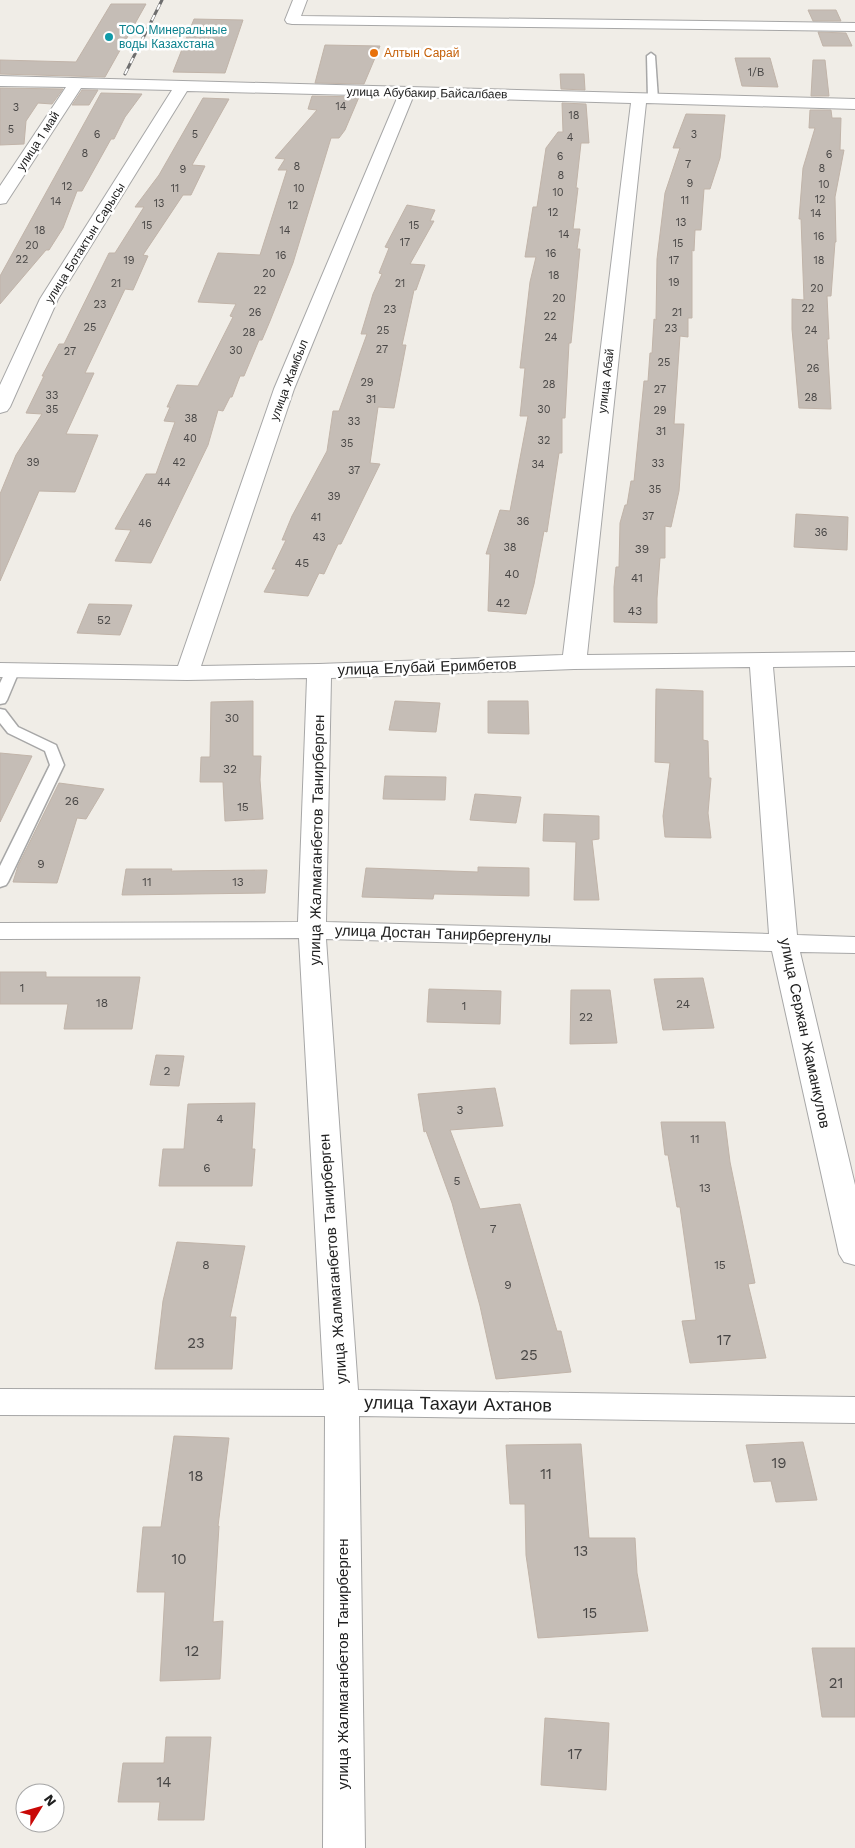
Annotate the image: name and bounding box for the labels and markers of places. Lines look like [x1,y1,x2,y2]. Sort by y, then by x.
place label: ТОО Минеральные воды Казахстана [119,23,227,51]
marker: ТОО Минеральные воды Казахстана [103,31,115,43]
place label: Алтын Сарай [384,46,459,60]
marker: Алтын Сарай [368,47,380,59]

